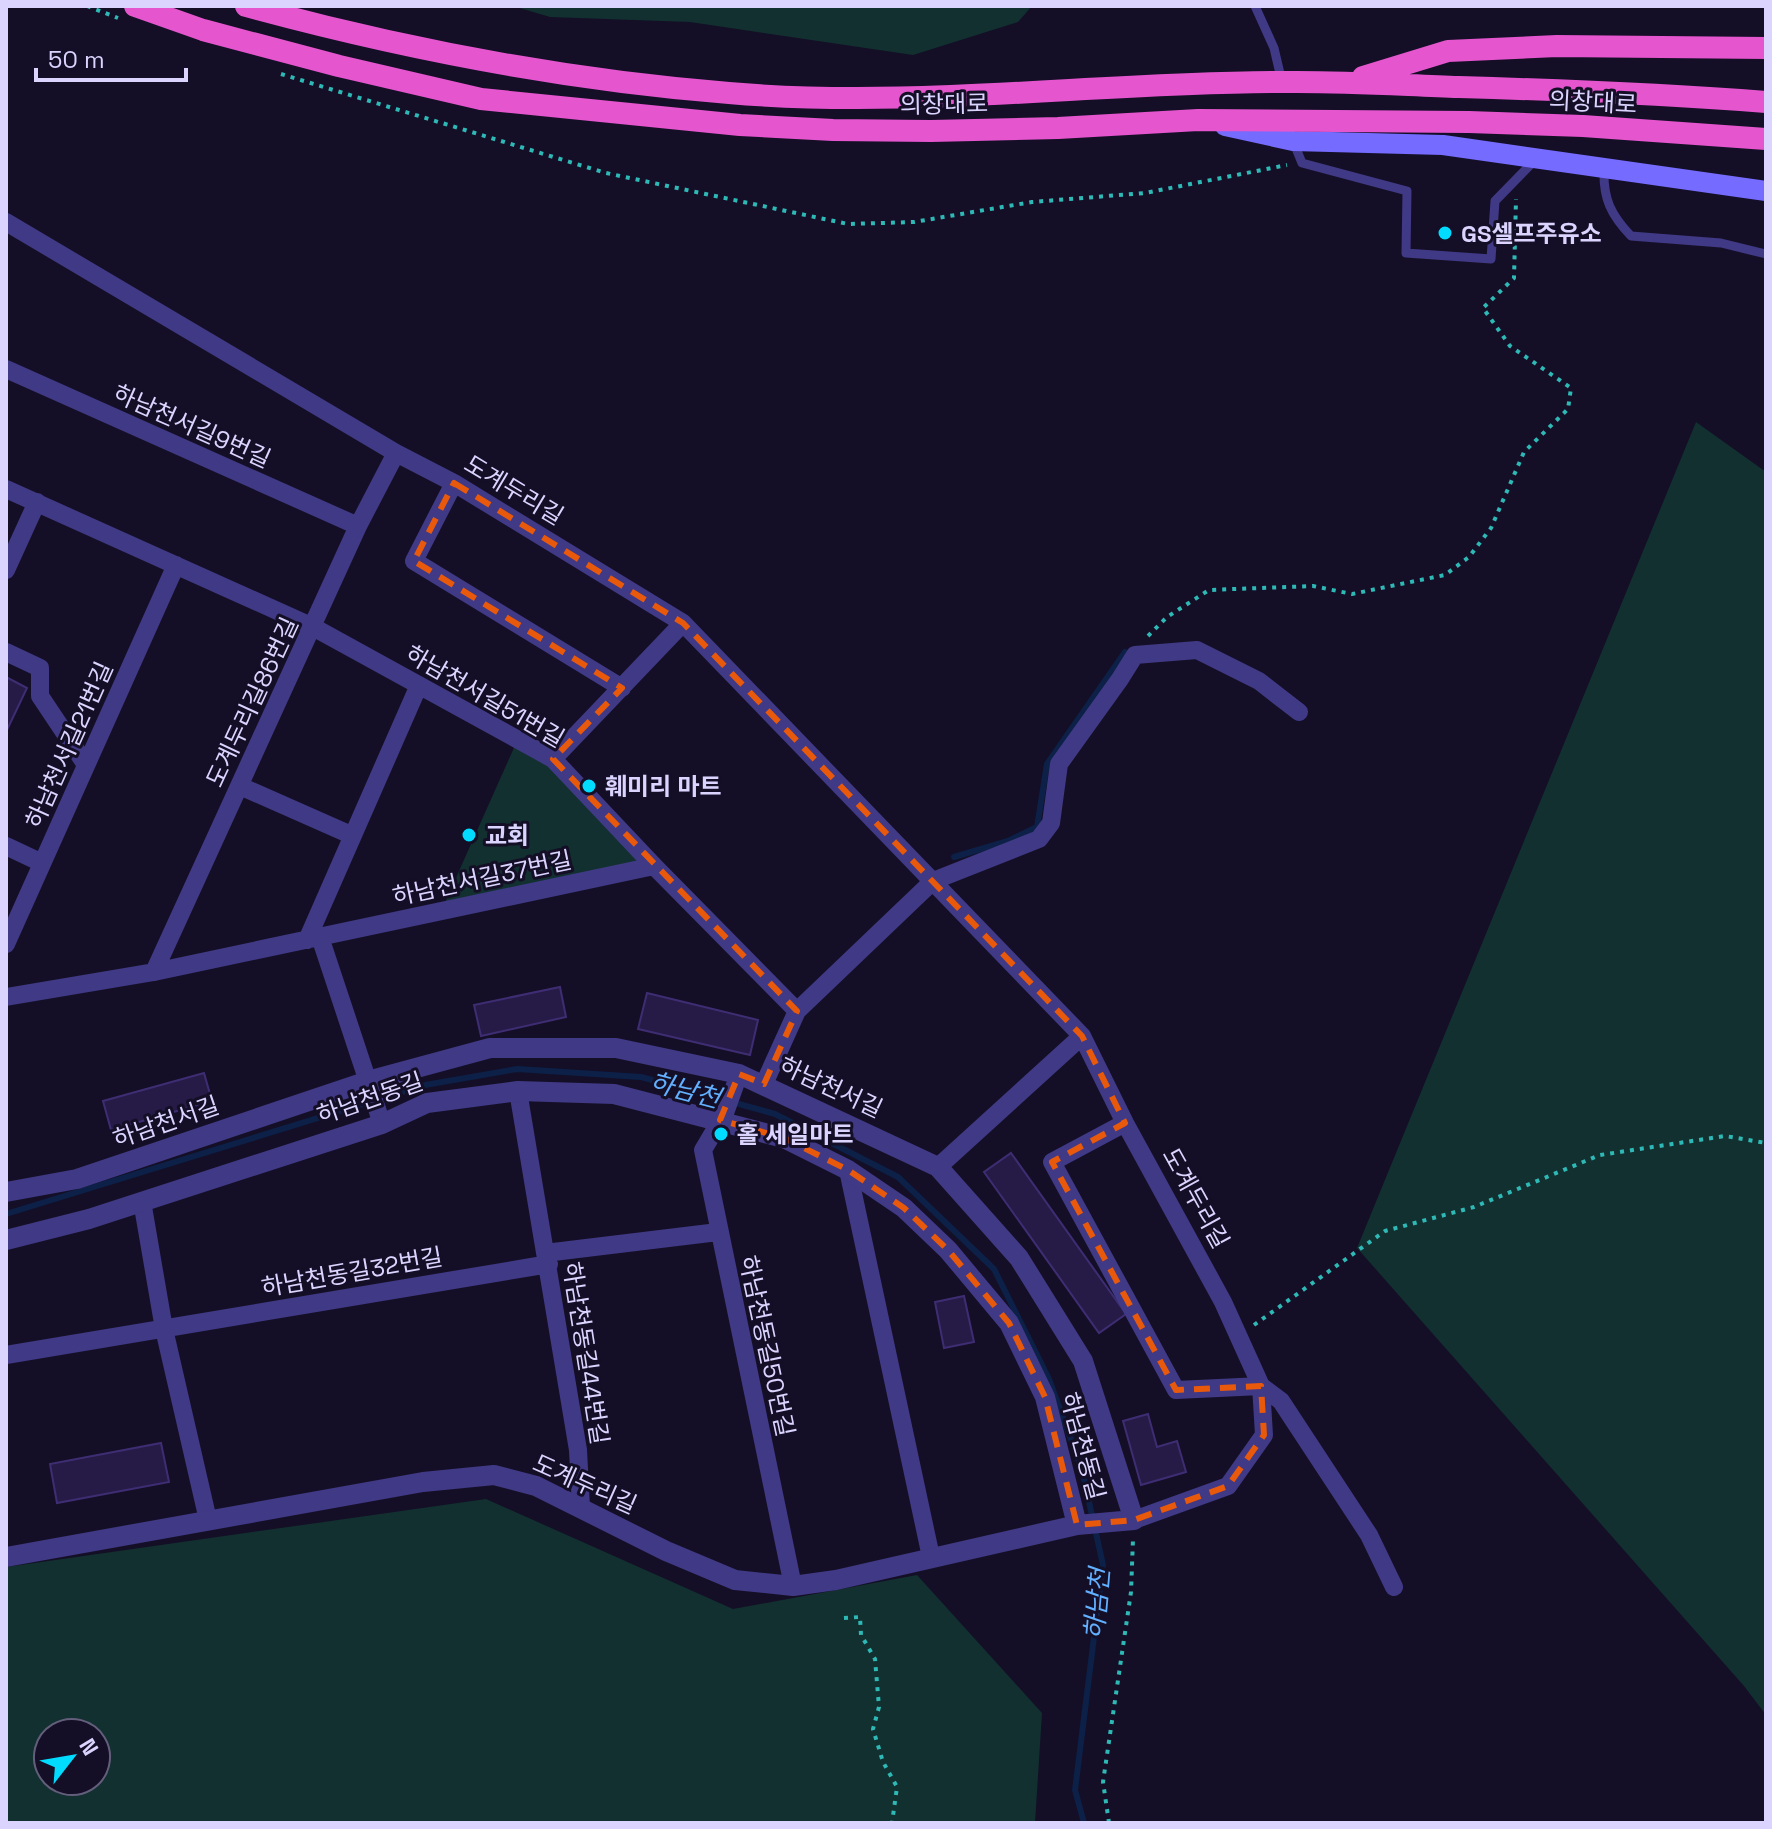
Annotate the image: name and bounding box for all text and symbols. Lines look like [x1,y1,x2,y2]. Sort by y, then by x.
scale bar [36,32,186,82]
text: 50 m [48,44,105,75]
street label: 의창대로 [1548,84,1638,120]
street label: 의창대로 [900,88,988,120]
place label: GS셀프주유소 [1461,218,1602,249]
marker: GS셀프주유소 [1436,224,1454,242]
street label: 하남천서길9번길 [108,377,276,475]
street label: 도계두리길 [459,448,569,532]
street label: 도계두리길86번길 [199,612,305,792]
street label: 하남천서길51번길 [400,638,570,754]
street label: 하남천서길21번길 [18,657,120,833]
place label: 훼미리 마트 [605,771,722,802]
marker: 훼미리 마트 [580,777,598,795]
place label: 교회 [485,820,529,851]
marker: 교회 [460,826,478,844]
street label: 하남천서길37번길 [389,844,575,912]
street label: 하남천서길 [774,1050,888,1124]
water label: 하남천 [646,1064,727,1117]
street label: 하남천동길 [313,1065,427,1131]
street label: 하남천서길 [109,1089,223,1155]
place label: 홀 세일마트 [737,1119,854,1150]
marker: 홀 세일마트 [712,1125,730,1143]
street label: 도계두리길 [1156,1142,1236,1254]
street label: 하남천동길32번길 [259,1241,445,1303]
street label: 하남천동길50번길 [733,1253,801,1439]
street label: 하남천동길44번길 [556,1259,616,1447]
street label: 하남천동길 [1054,1389,1112,1503]
street label: 도계두리길 [528,1447,642,1521]
water label: 하남천 [1077,1564,1117,1641]
north arrow [32,1717,112,1797]
text: N [73,1733,105,1760]

